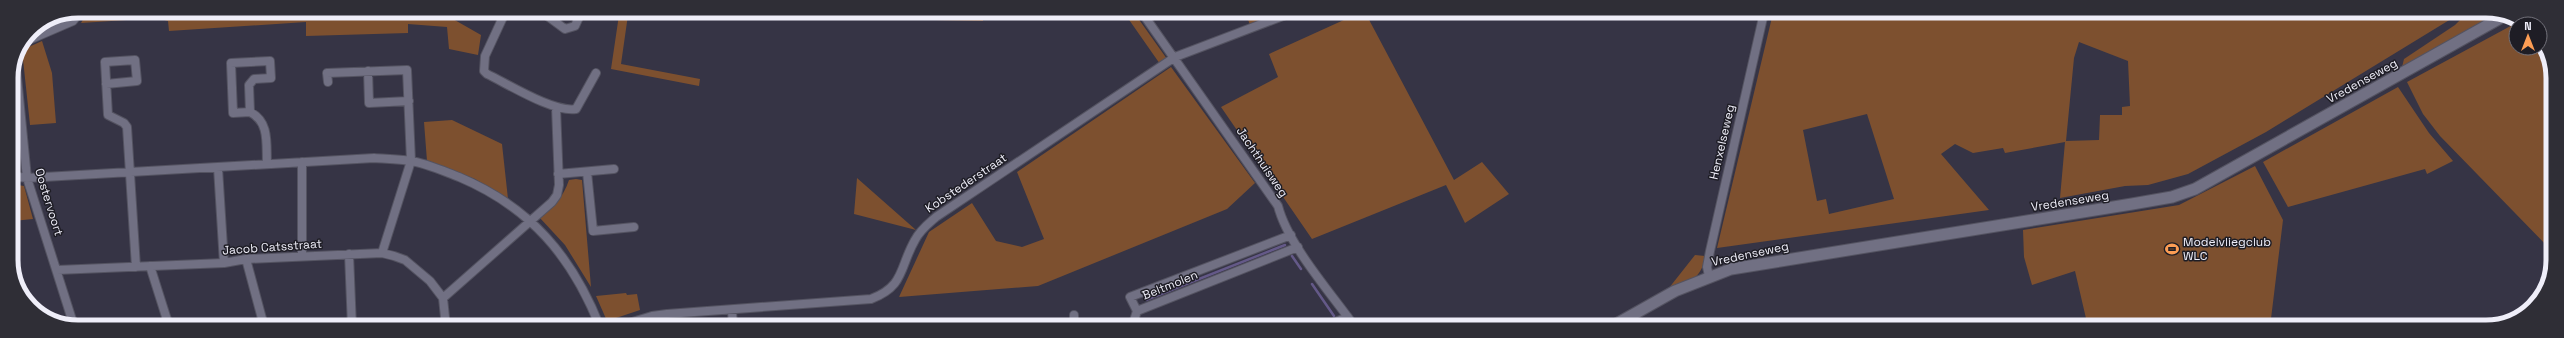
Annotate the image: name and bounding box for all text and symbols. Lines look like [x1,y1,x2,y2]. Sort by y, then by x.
north arrow [2508,16,2548,56]
text: N [2524,19,2532,33]
street label: Vredenseweg [2324,55,2400,107]
street label: Henxelseweg [1706,103,1738,181]
street label: Jachthuisweg [1233,124,1291,200]
street label: Kobstederstraat [922,150,1010,216]
street label: Oostervoort [31,166,67,238]
street label: Vredenseweg [2030,187,2110,215]
place label: Modelvliegclub WLC [2183,234,2271,264]
street label: Jacob Catsstraat [222,236,322,258]
street label: Vredenseweg [1710,238,1790,270]
sports icon: Modelvliegclub WLC [2164,241,2180,257]
street label: Beltmolen [1140,267,1200,303]

